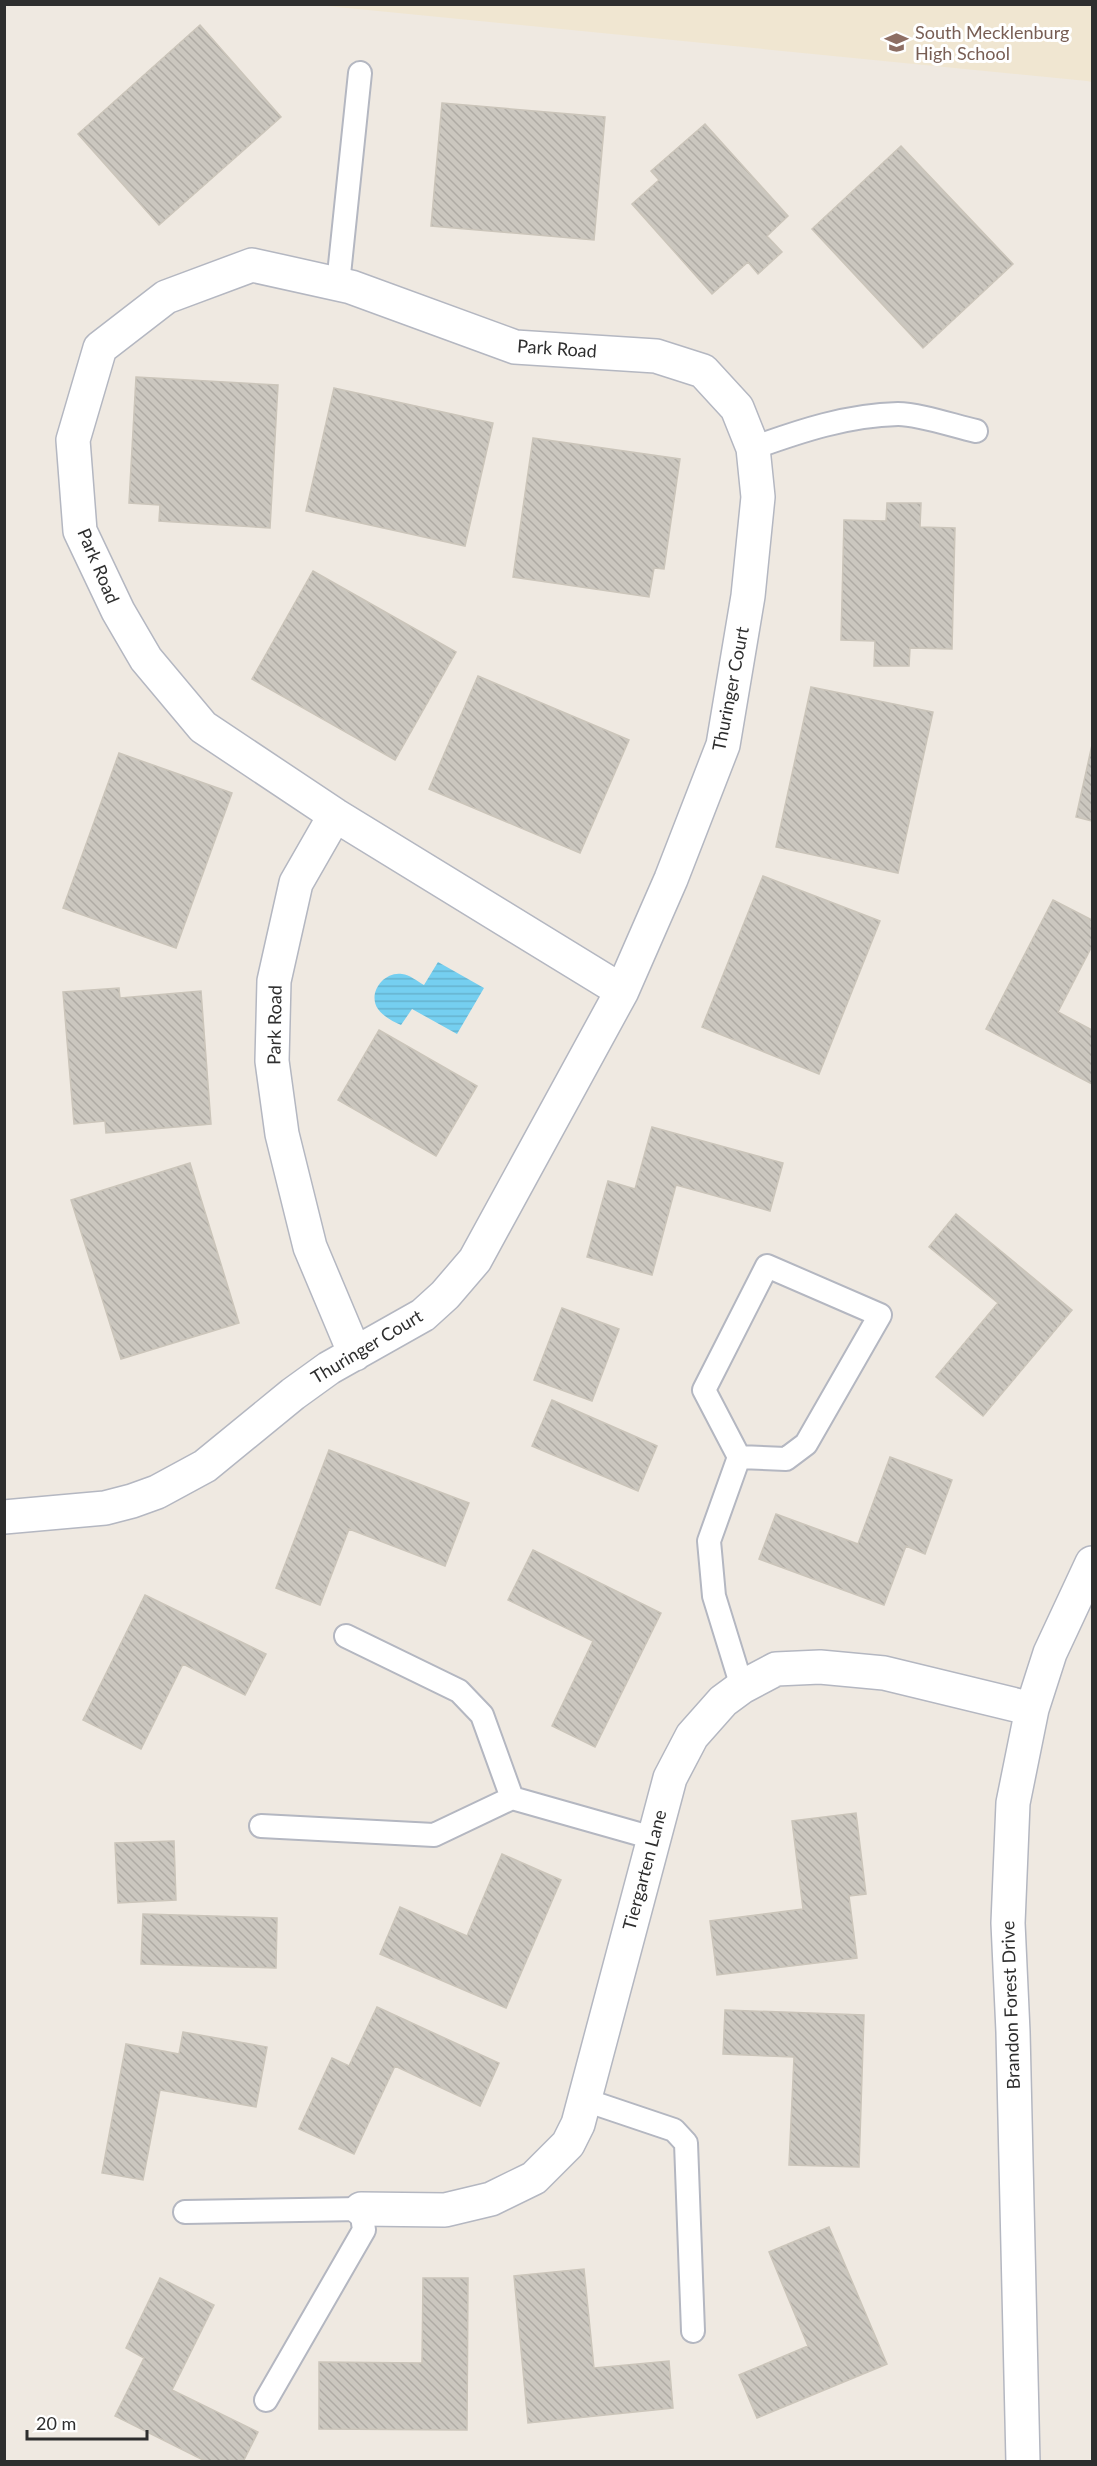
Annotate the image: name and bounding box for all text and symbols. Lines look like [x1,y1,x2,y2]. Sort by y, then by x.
place label: South Mecklenburg High School [915,21,1069,64]
school or university icon: South Mecklenburg High School [884,30,910,56]
street label: Park Road [517,334,598,362]
street label: Park Road [73,525,125,607]
street label: Thuringer Court [707,624,753,753]
street label: Park Road [262,985,286,1065]
street label: Thuringer Court [307,1304,427,1388]
street label: Tiergarten Lane [617,1807,671,1932]
street label: Brandon Forest Drive [996,1920,1024,2090]
scale bar [27,2403,147,2441]
text: 20 m [36,2412,76,2434]

